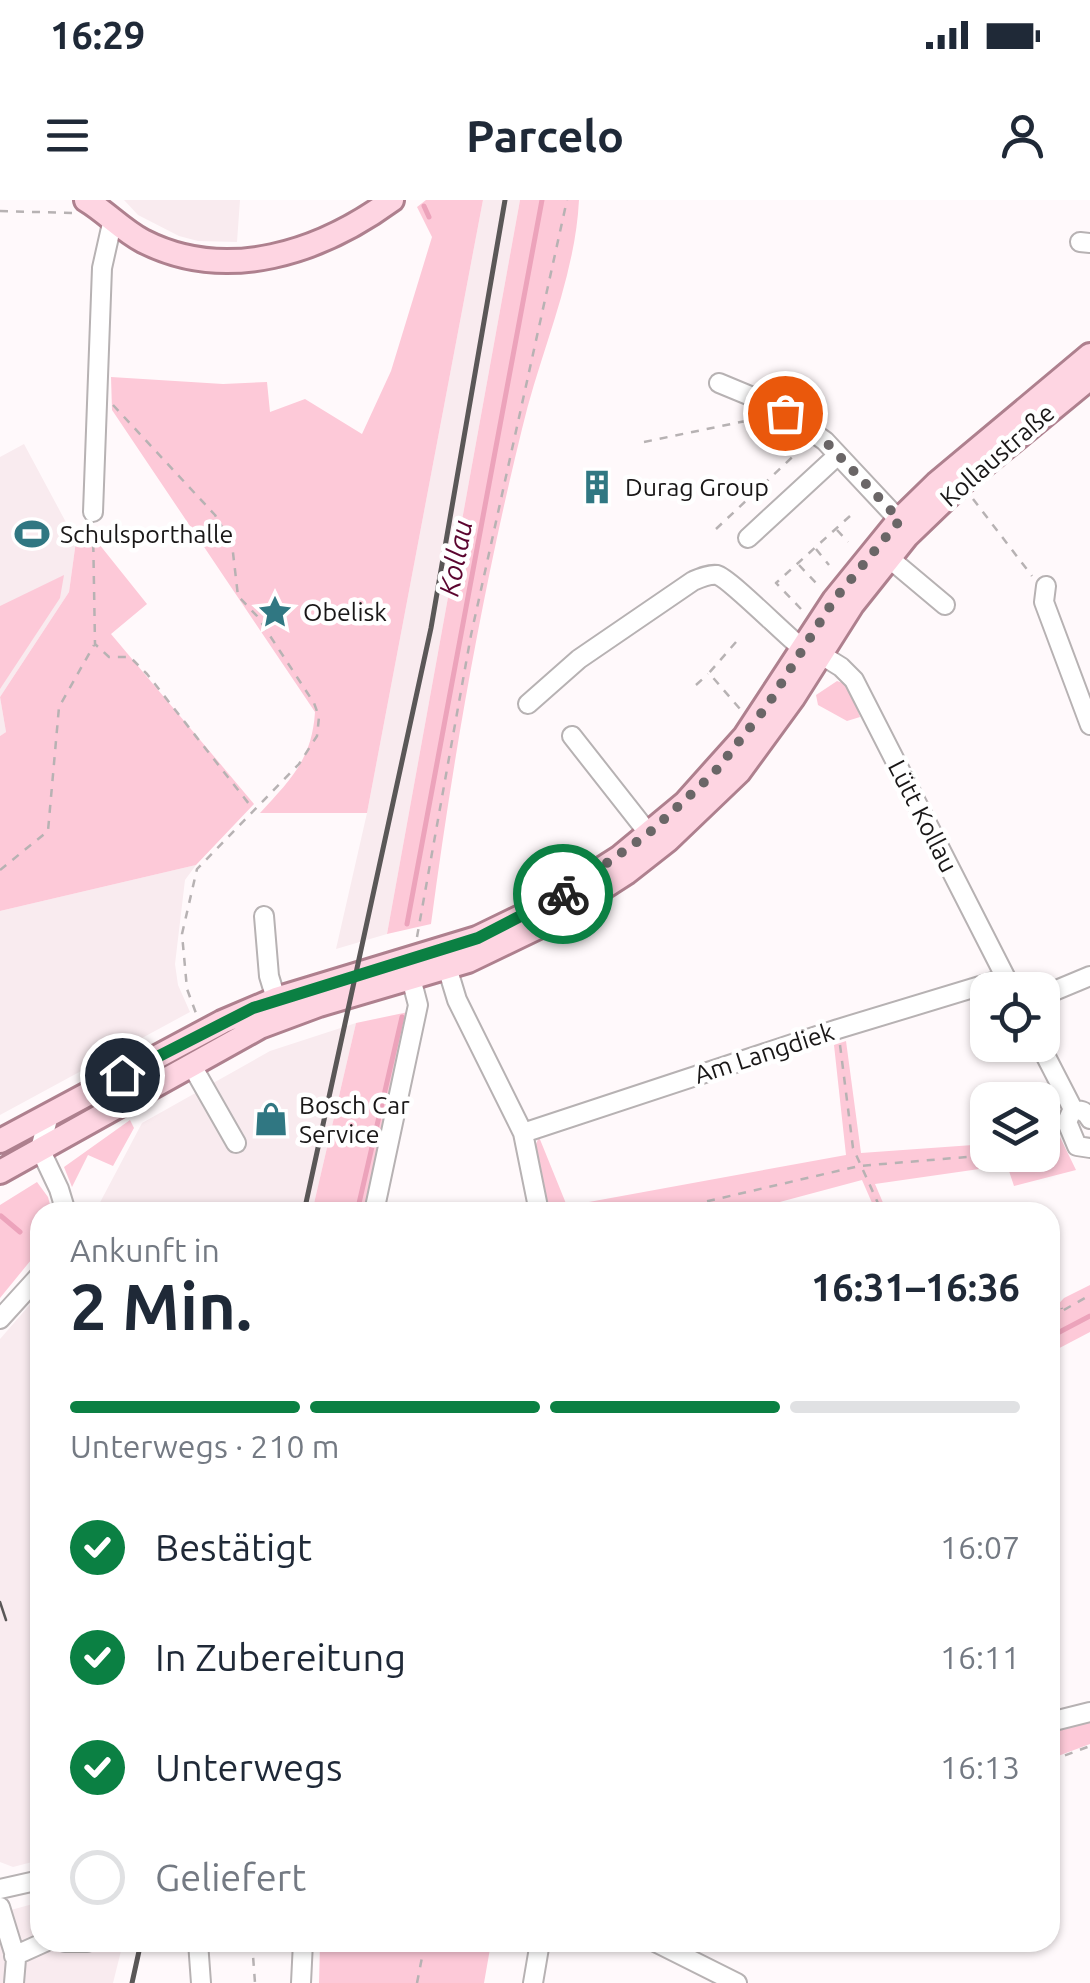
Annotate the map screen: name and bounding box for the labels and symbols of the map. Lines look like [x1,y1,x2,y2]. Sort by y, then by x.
pin [743,371,828,456]
street label: Kollaustraße [934,398,1060,512]
building icon: Durag Group [578,468,616,506]
place label: Durag Group [625,473,769,501]
sports icon: Schulsporthalle [13,515,51,553]
water label: Kollau [432,517,478,599]
place label: Schulsporthalle [60,520,233,548]
place icon: Obelisk [256,593,294,631]
place label: Obelisk [303,598,387,626]
street label: Lütt Kollau [883,755,963,877]
courier [513,844,613,944]
street label: Am Langdiek [691,1017,838,1089]
pin [80,1033,165,1118]
place label: Bosch Car Service [299,1091,410,1148]
shop icon: Bosch Car Service [252,1100,290,1138]

